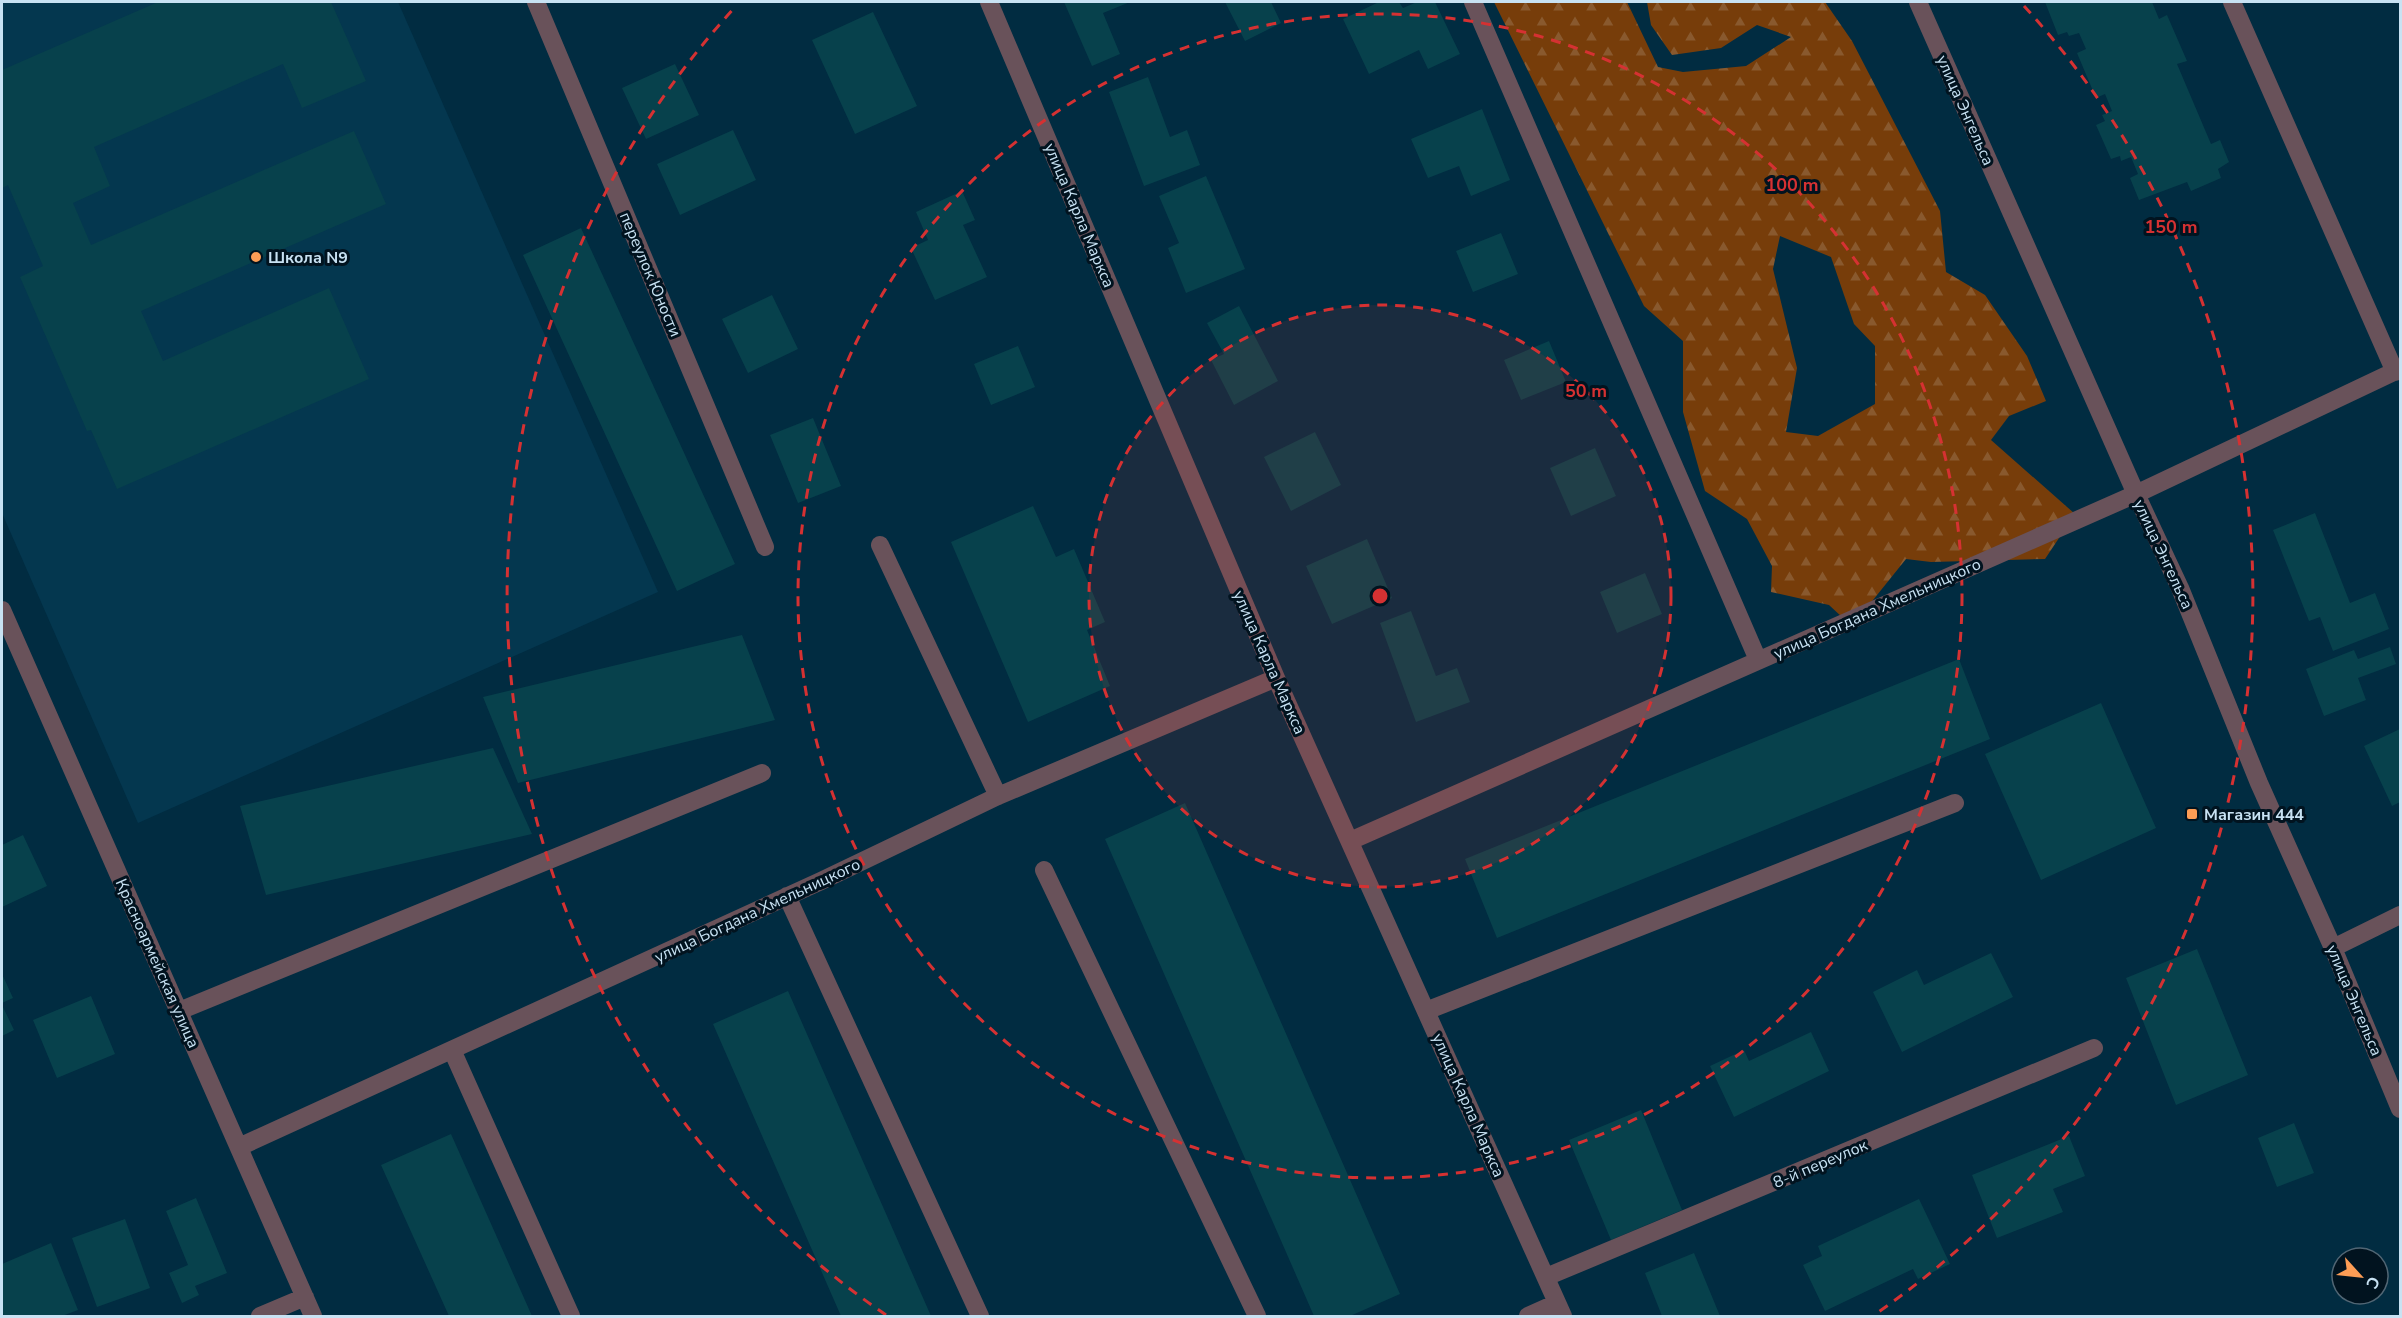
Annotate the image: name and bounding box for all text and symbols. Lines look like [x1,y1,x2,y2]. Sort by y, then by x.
street label: улица Энгельса [1931,52,1999,169]
street label: улица Карла Маркса [1039,140,1120,291]
text: 100 m [1765,173,1819,197]
street label: переулок Юности [614,209,686,340]
text: 150 m [2144,215,2198,239]
place label: Школа N9 [268,247,348,269]
marker: Школа N9 [249,250,263,264]
text: 50 m [1565,379,1607,403]
street label: улица Энгельса [2128,496,2198,613]
street label: улица Богдана Хмельницкого [1770,553,1985,665]
centre of rings [1370,586,1390,606]
street label: улица Карла Маркса [1227,587,1311,738]
place label: Магазин 444 [2204,804,2304,826]
marker: Магазин 444 [2185,807,2199,821]
street label: улица Богдана Хмельницкого [651,853,864,968]
street label: Красноармейская улица [110,875,204,1051]
street label: улица Энгельса [2321,942,2387,1059]
street label: улица Карла Маркса [1426,1030,1510,1181]
street label: 8-й переулок [1770,1134,1871,1194]
north arrow [2330,1246,2390,1306]
text: С [2360,1273,2385,1292]

